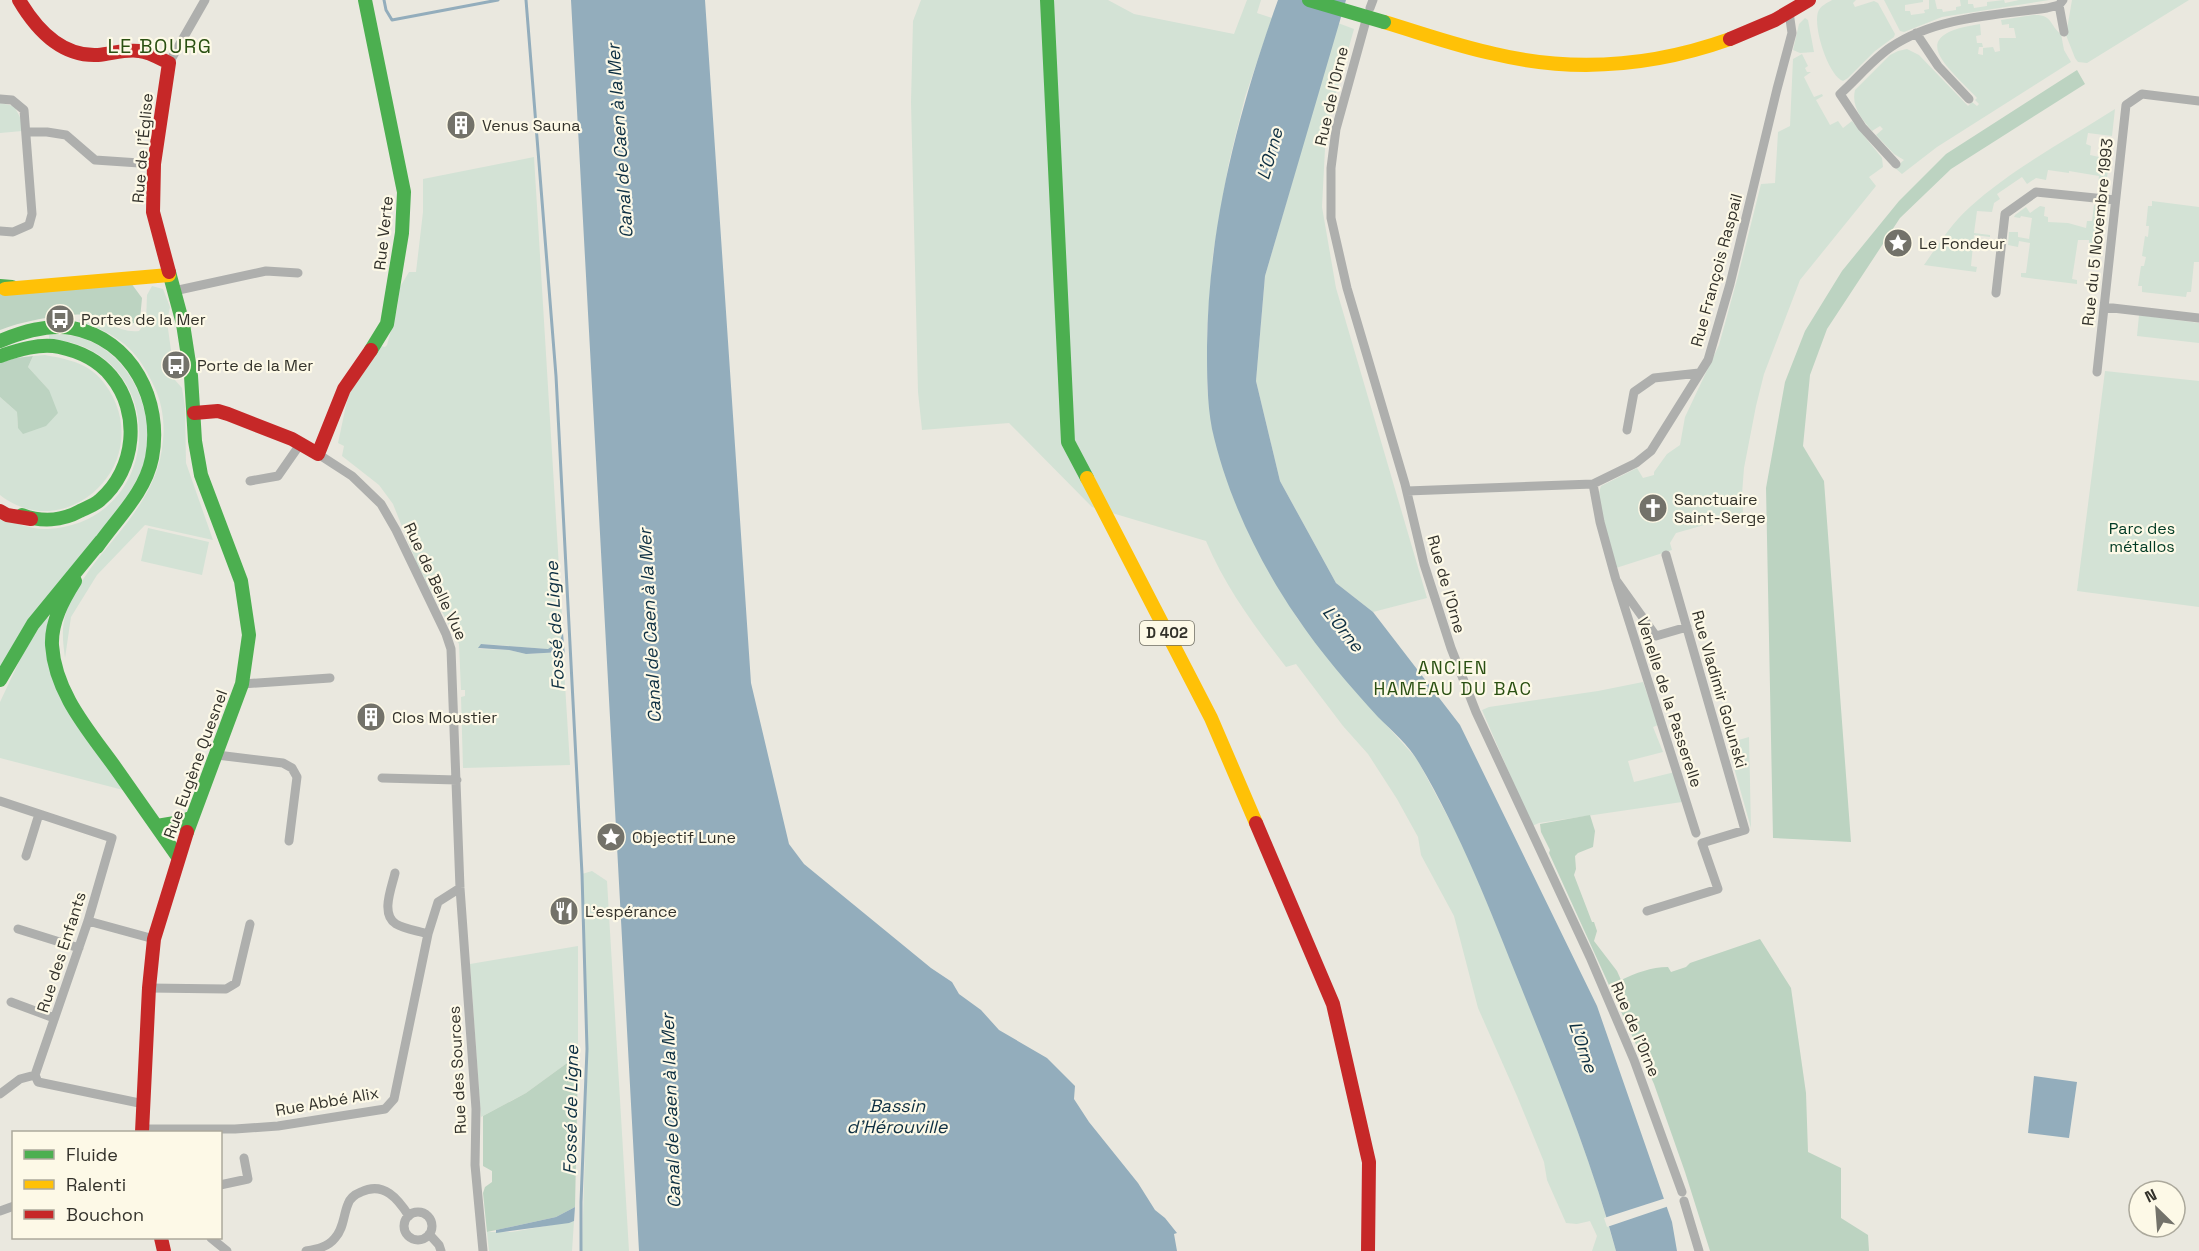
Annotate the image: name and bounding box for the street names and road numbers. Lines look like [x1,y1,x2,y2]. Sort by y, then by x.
street label: Rue de l'Orne [1310,44,1353,148]
street label: Rue de l'Église [127,92,158,204]
street label: Rue du 5 Novembre 1993 [2077,137,2118,327]
street label: Rue François Raspail [1686,191,1747,349]
street label: Rue Verte [369,195,398,271]
street label: Rue de Belle Vue [399,519,472,643]
street label: Rue de l'Orne [1422,533,1471,636]
street label: Rue Vladimir Golunski [1687,608,1752,770]
street label: Venelle de la Passerelle [1632,614,1707,790]
road number: D 402 [1140,621,1194,645]
street label: Rue Eugène Quesnel [159,687,232,842]
street label: Rue des Enfants [32,889,91,1015]
street label: Rue de l'Orne [1606,979,1665,1080]
street label: Rue des Sources [444,1005,471,1135]
street label: Rue Abbé Alix [274,1082,380,1121]

